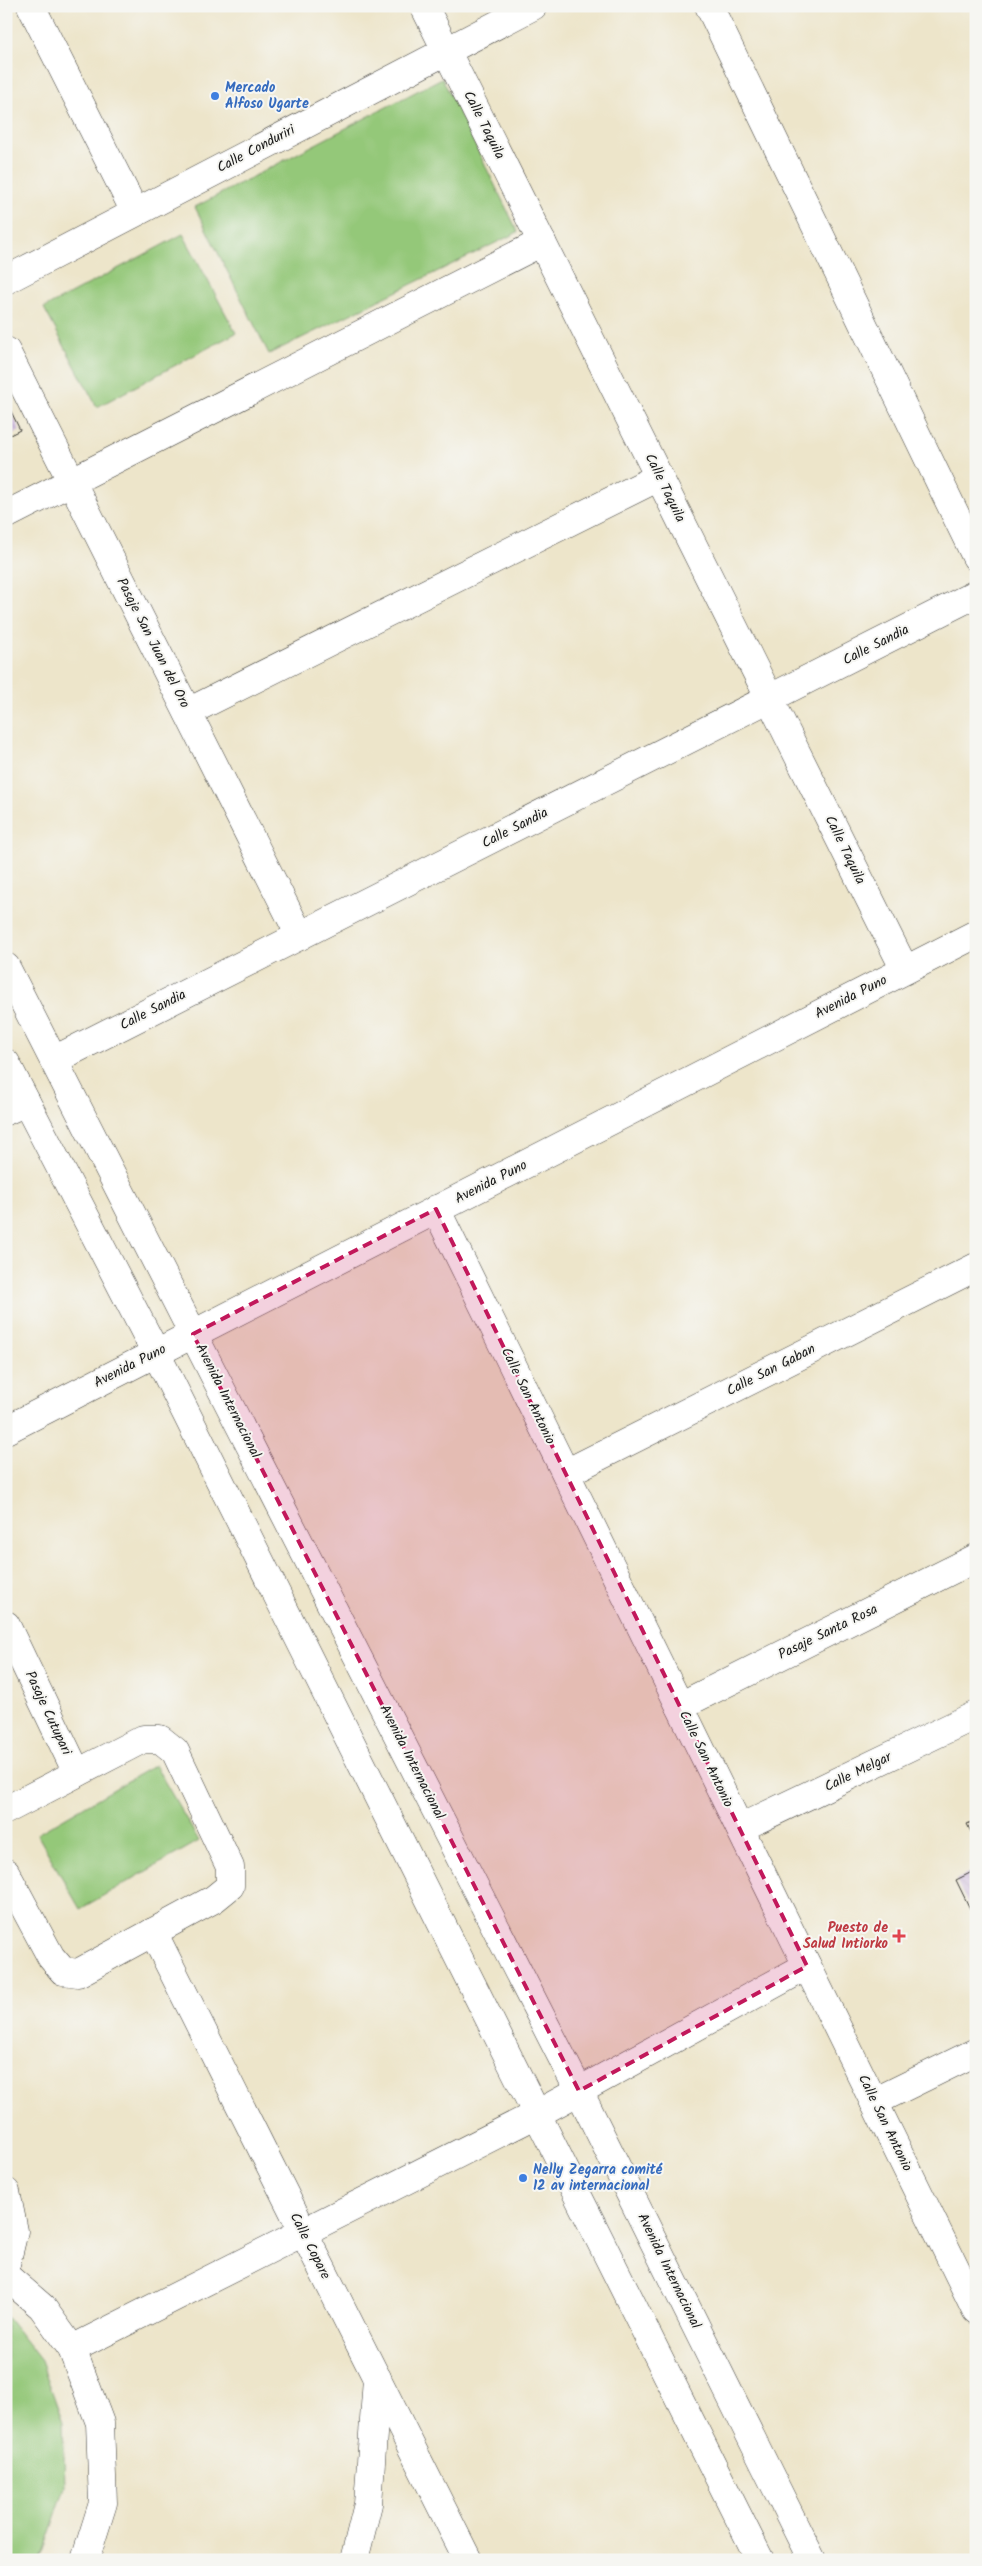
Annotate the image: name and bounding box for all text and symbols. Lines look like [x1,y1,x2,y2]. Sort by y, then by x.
place label: Mercado Alfoso Ugarte [225,77,309,115]
street label: Calle Taquila [457,87,511,163]
marker: Mercado Alfoso Ugarte [209,90,221,102]
street label: Calle Conduriri [213,119,300,179]
street label: Calle Taquila [639,450,691,526]
street label: Pasaje San Juan del Oro [110,574,196,712]
street label: Calle Sandia [839,619,913,671]
street label: Calle Sandia [478,802,552,854]
street label: Calle Taquila [819,812,871,888]
street label: Avenida Puno [811,969,891,1025]
street label: Calle Sandia [116,984,190,1036]
street label: Avenida Puno [451,1154,531,1210]
street label: Avenida Puno [90,1338,170,1394]
street label: Calle San Gaban [723,1338,819,1402]
street label: Avenida Internacional [190,1340,267,1463]
street label: Calle San Antonio [495,1344,561,1448]
street label: Pasaje Santa Rosa [775,1598,881,1666]
street label: Pasaje Cutupari [19,1667,77,1759]
street label: Avenida Internacional [374,1701,451,1824]
street label: Calle San Antonio [673,1707,739,1811]
street label: Calle Melgar [821,1746,897,1798]
place label: Puesto de Salud Intiorko [803,1917,889,1955]
marker: Puesto de Salud Intiorko [892,1929,906,1943]
street label: Calle San Antonio [852,2071,918,2175]
place label: Nelly Zegarra comité 12 av internacional [533,2159,663,2197]
marker: Nelly Zegarra comité 12 av internacional [517,2172,529,2184]
street label: Calle Copare [284,2209,337,2284]
street label: Avenida Internacional [631,2209,707,2333]

